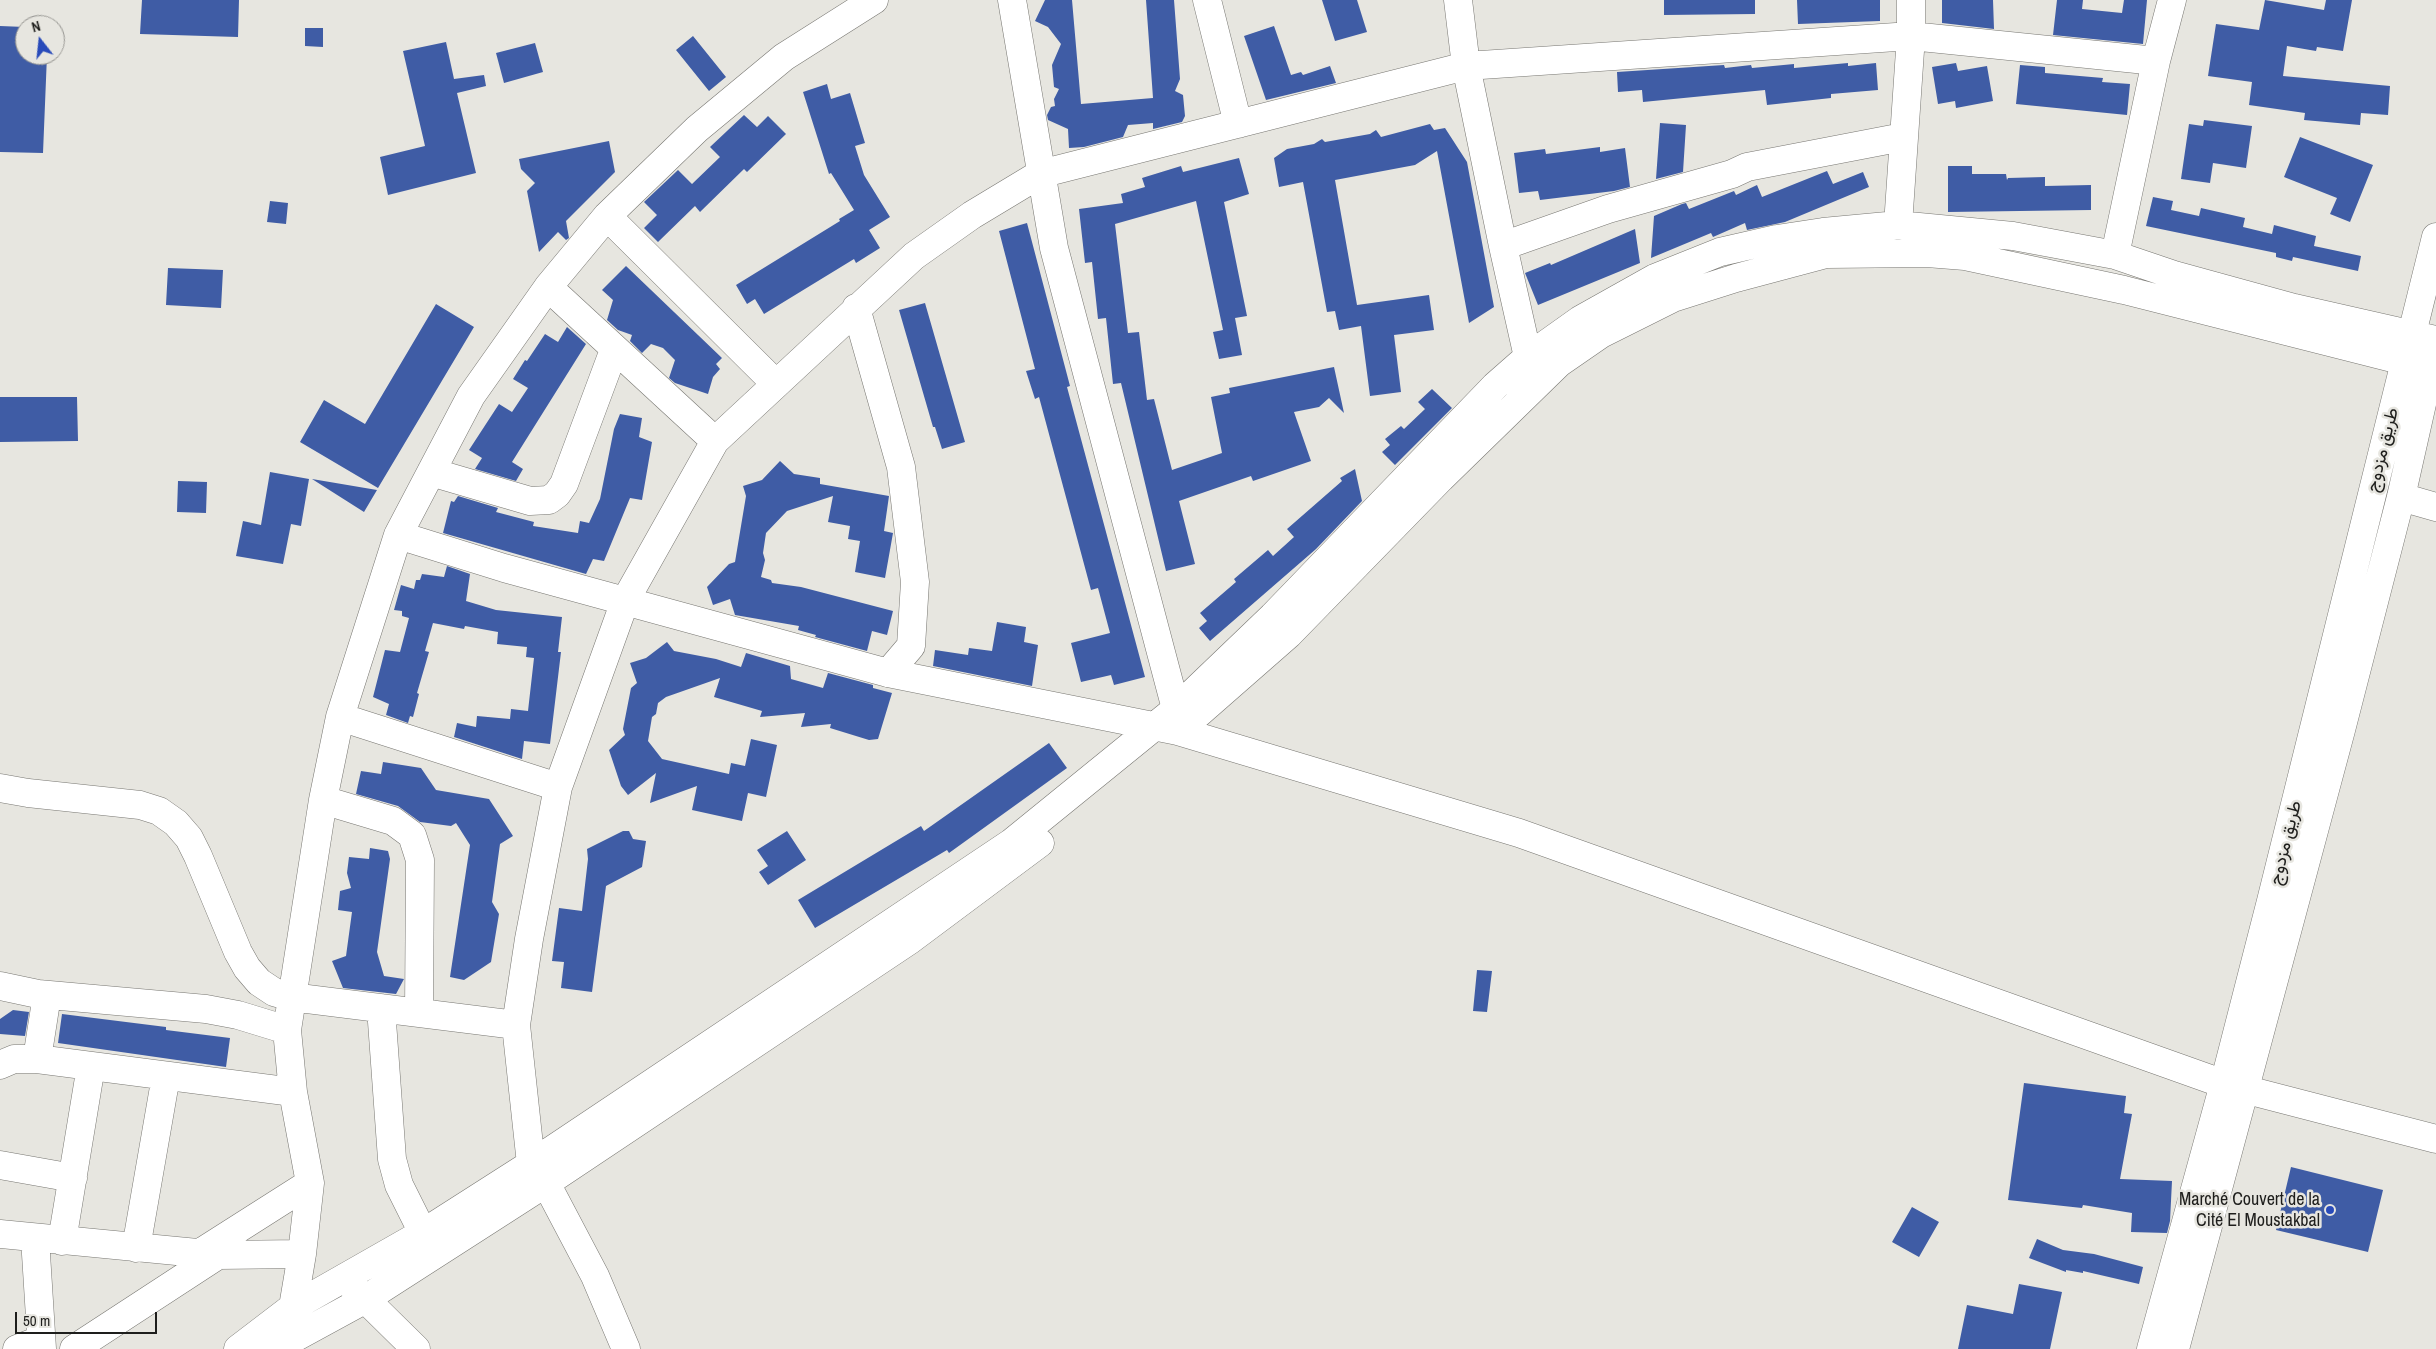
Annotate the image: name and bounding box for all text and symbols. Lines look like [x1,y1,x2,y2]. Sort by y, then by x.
north arrow [15,15,65,65]
text: N [30,17,43,36]
street label: طريق مزدوج [2362,406,2404,494]
street label: طريق مزدوج [2265,799,2307,887]
place label: Marché Couvert de la Cité El Moustakbal [2179,1189,2320,1232]
marker: Marché Couvert de la Cité El Moustakbal [2324,1204,2336,1216]
scale bar [18,1302,160,1334]
text: 50 m [23,1310,50,1331]

